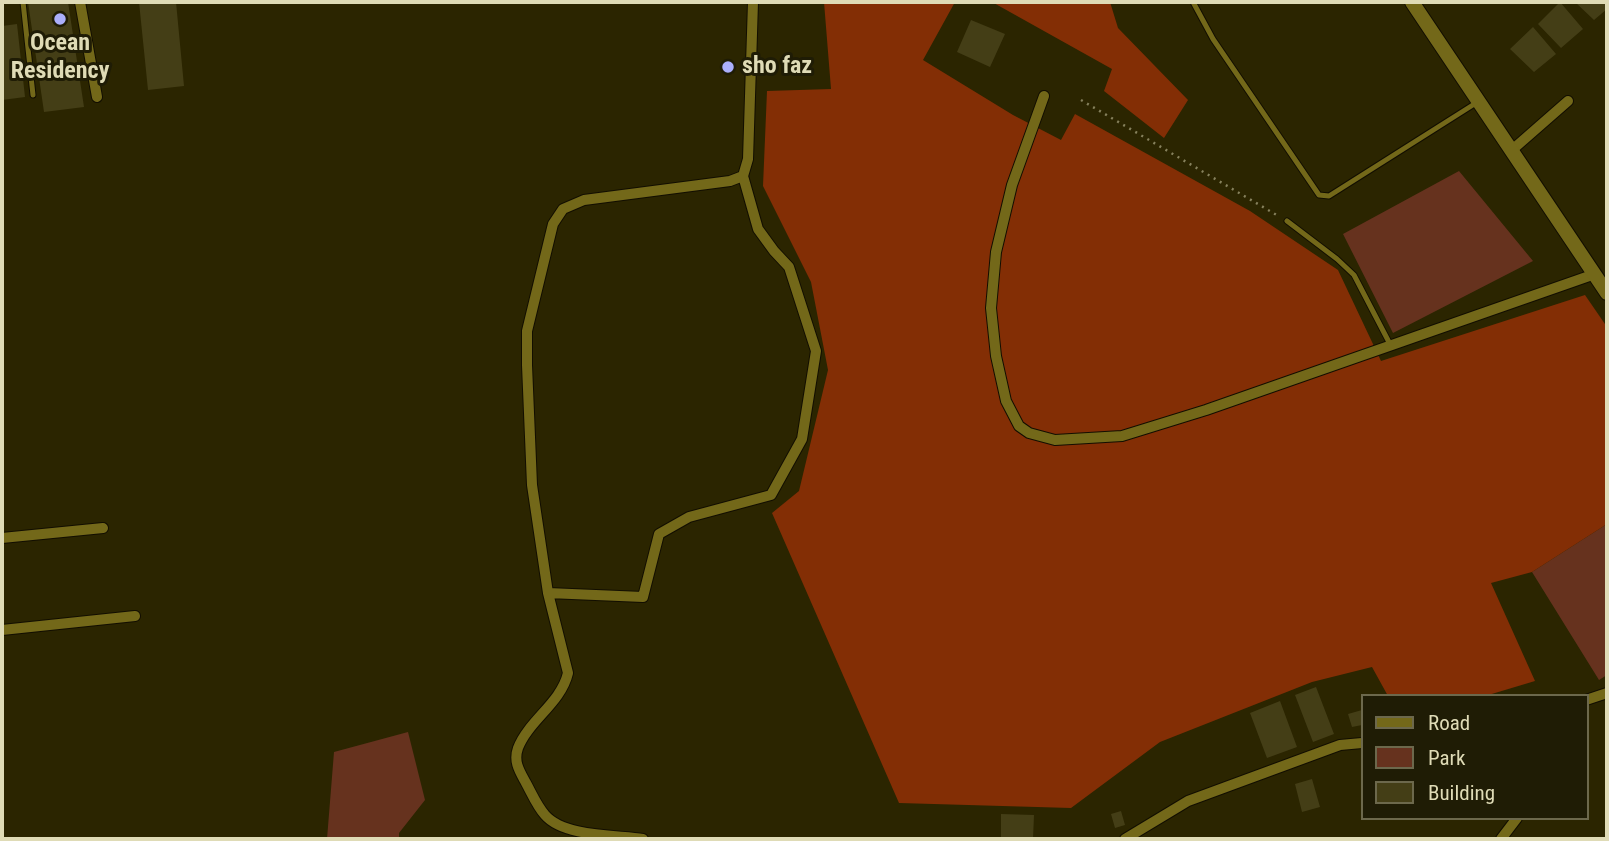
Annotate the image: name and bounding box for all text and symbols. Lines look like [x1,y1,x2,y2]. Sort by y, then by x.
marker: Ocean Residency [52,11,68,27]
place label: Ocean Residency [11,30,109,86]
place label: sho faz [742,53,812,81]
marker: sho faz [720,59,736,75]
legend [1360,694,1588,820]
text: Road [1428,711,1470,735]
text: Park [1428,746,1465,770]
text: Building [1428,781,1495,805]

